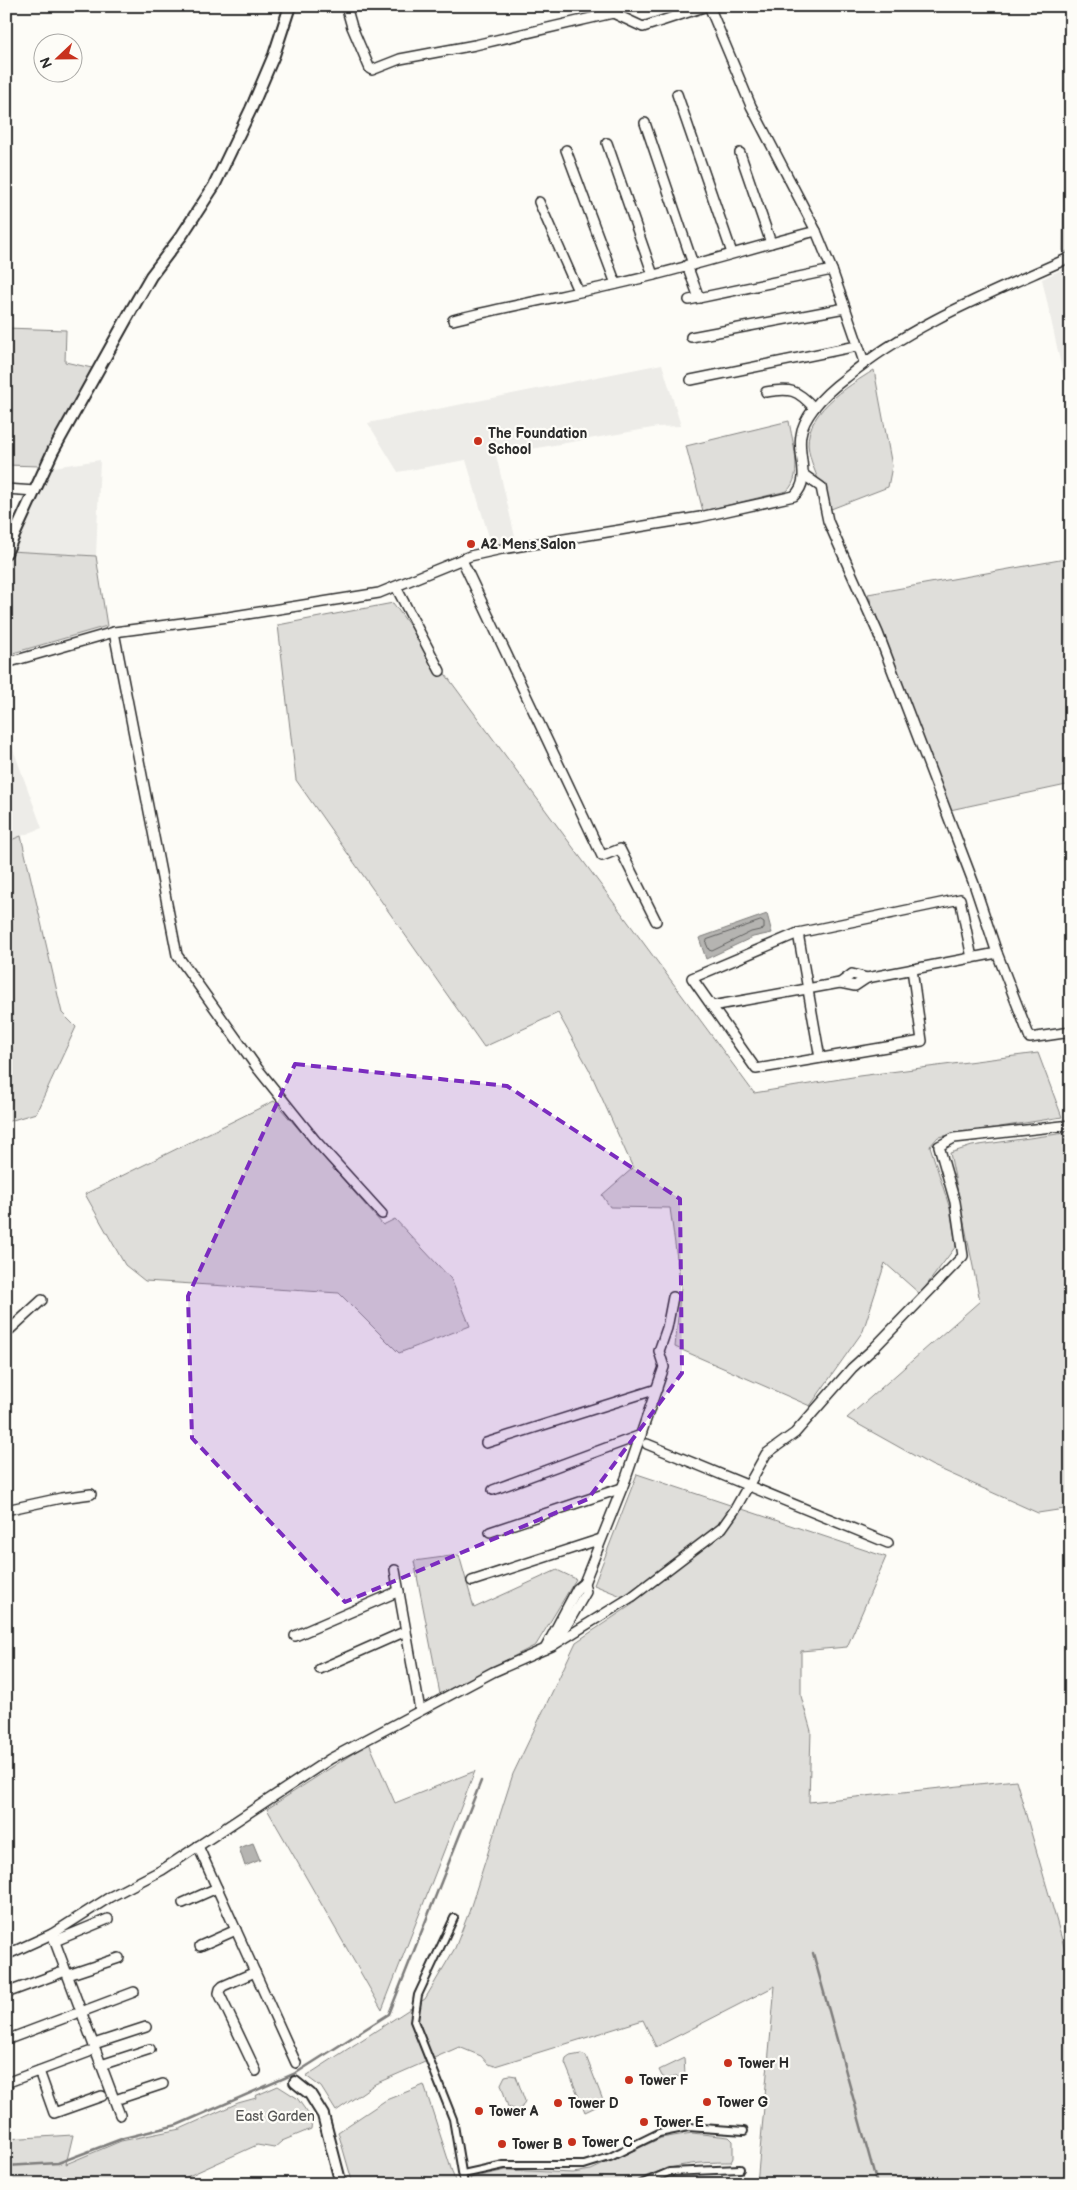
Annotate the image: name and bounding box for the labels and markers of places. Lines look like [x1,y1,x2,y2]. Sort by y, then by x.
place label: The Foundation School [488,425,587,458]
marker: The Foundation School [472,435,484,447]
place label: A2 Mens Salon [480,536,576,553]
marker: A2 Mens Salon [465,538,477,550]
place label: Tower H [738,2055,789,2072]
marker: Tower H [722,2057,734,2069]
place label: Tower F [639,2072,689,2089]
marker: Tower F [623,2074,635,2086]
place label: Tower G [717,2094,768,2111]
place label: Tower D [568,2095,619,2112]
marker: Tower G [701,2096,713,2108]
marker: Tower D [552,2097,564,2109]
place label: Tower A [489,2103,539,2120]
marker: Tower A [473,2105,485,2117]
place label: Tower E [654,2114,704,2131]
marker: Tower E [638,2116,650,2128]
place label: Tower C [582,2134,633,2151]
place label: Tower B [512,2136,563,2153]
marker: Tower C [566,2136,578,2148]
marker: Tower B [496,2138,508,2150]

